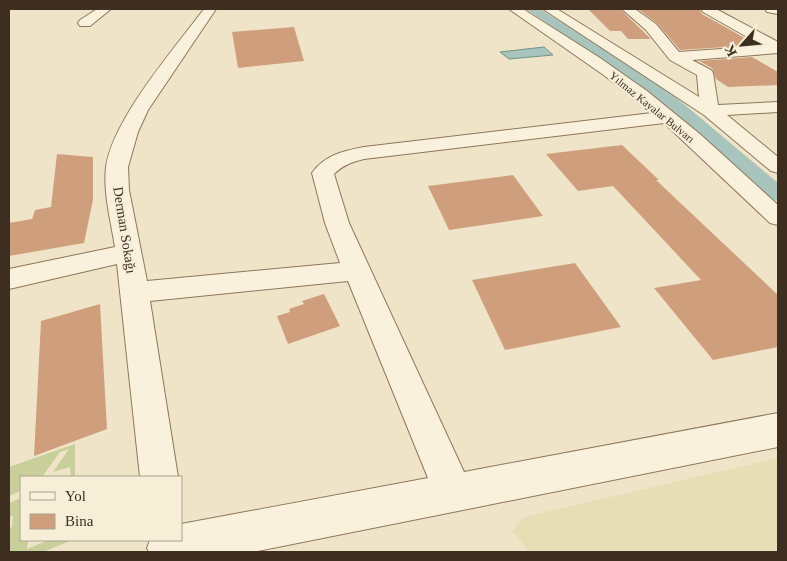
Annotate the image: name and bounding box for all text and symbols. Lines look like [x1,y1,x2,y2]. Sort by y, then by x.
north arrow [717,20,767,70]
text: K [722,42,740,59]
street label: Yılmaz Kayalar Bulvarı [607,69,697,145]
street label: Derman Sokağı [110,186,139,275]
legend [20,476,182,541]
text: Yol [65,488,86,504]
text: Bina [65,513,94,529]

